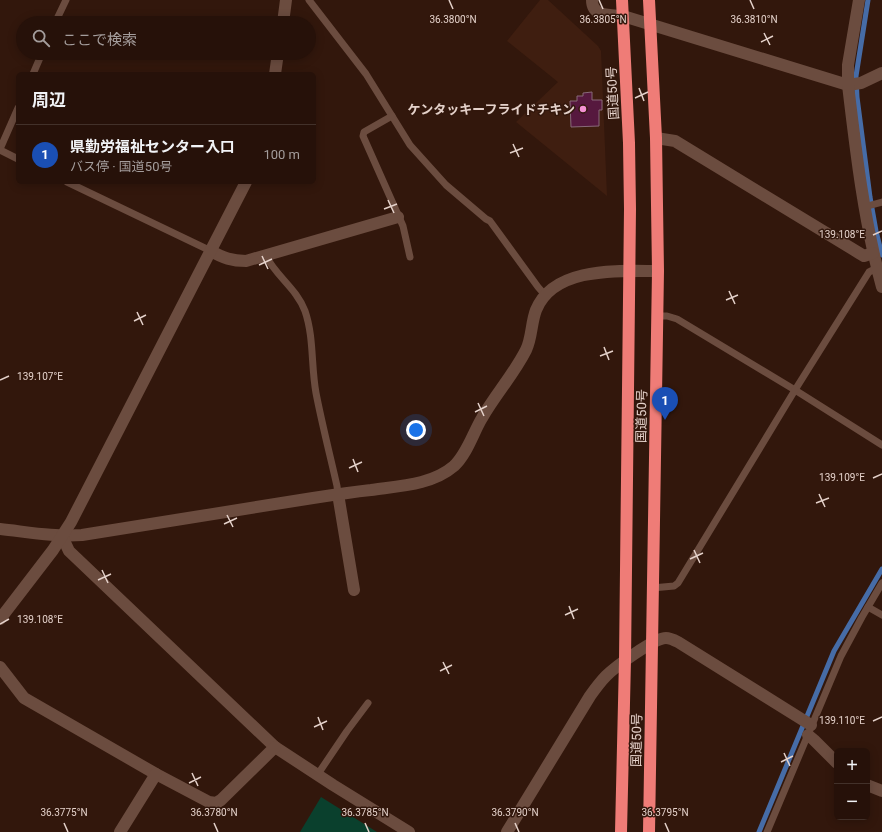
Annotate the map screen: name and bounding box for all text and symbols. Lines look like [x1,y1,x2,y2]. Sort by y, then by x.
text: 36.3800°N [429,14,477,25]
text: 36.3805°N [579,14,627,25]
text: 36.3810°N [730,14,778,25]
search box [16,16,316,60]
icon: search [30,27,52,49]
text: ここで検索 [62,31,137,49]
street label: 国道50号 [604,66,621,120]
text: 周辺 [32,90,66,110]
place label: ケンタッキーフライドチキン [408,102,575,117]
marker: ケンタッキーフライドチキン [578,104,588,114]
text: 県勤労福祉センター入口 [70,138,235,156]
text: 1 [41,147,49,162]
text: 100 m [263,147,300,162]
text: バス停 · 国道50号 [70,159,172,174]
text: 139.108°E [819,229,865,240]
text: 139.107°E [17,371,63,382]
pin: 1 [652,387,678,420]
street label: 国道50号 [634,389,649,443]
your location [406,420,426,440]
text: 139.109°E [819,472,865,483]
text: 139.108°E [17,614,63,625]
street label: 国道50号 [629,713,644,767]
text: 139.110°E [819,715,865,726]
map controls [834,748,870,820]
button: + [834,748,870,784]
button: − [834,784,870,820]
text: 36.3775°N [40,807,88,818]
text: 36.3780°N [190,807,238,818]
text: 36.3785°N [341,807,389,818]
text: 36.3790°N [491,807,539,818]
text: 36.3795°N [641,807,689,818]

